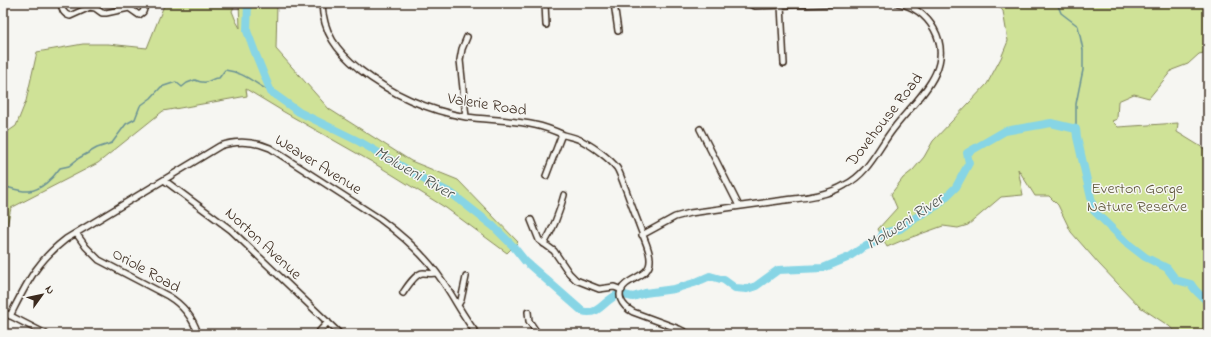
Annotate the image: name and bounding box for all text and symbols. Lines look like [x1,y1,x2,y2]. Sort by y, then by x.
street label: Dovehouse Road [840,68,929,173]
street label: Valerie Road [445,87,528,123]
street label: Weaver Avenue [270,129,367,202]
water label: Molweni River [369,140,461,207]
park label: Everton Gorge Nature Reserve [1087,177,1188,219]
water label: Molweni River [861,186,951,257]
street label: Norton Avenue [219,202,307,287]
street label: Oriole Road [107,242,185,300]
north arrow [22,275,62,315]
text: N [41,283,58,298]

